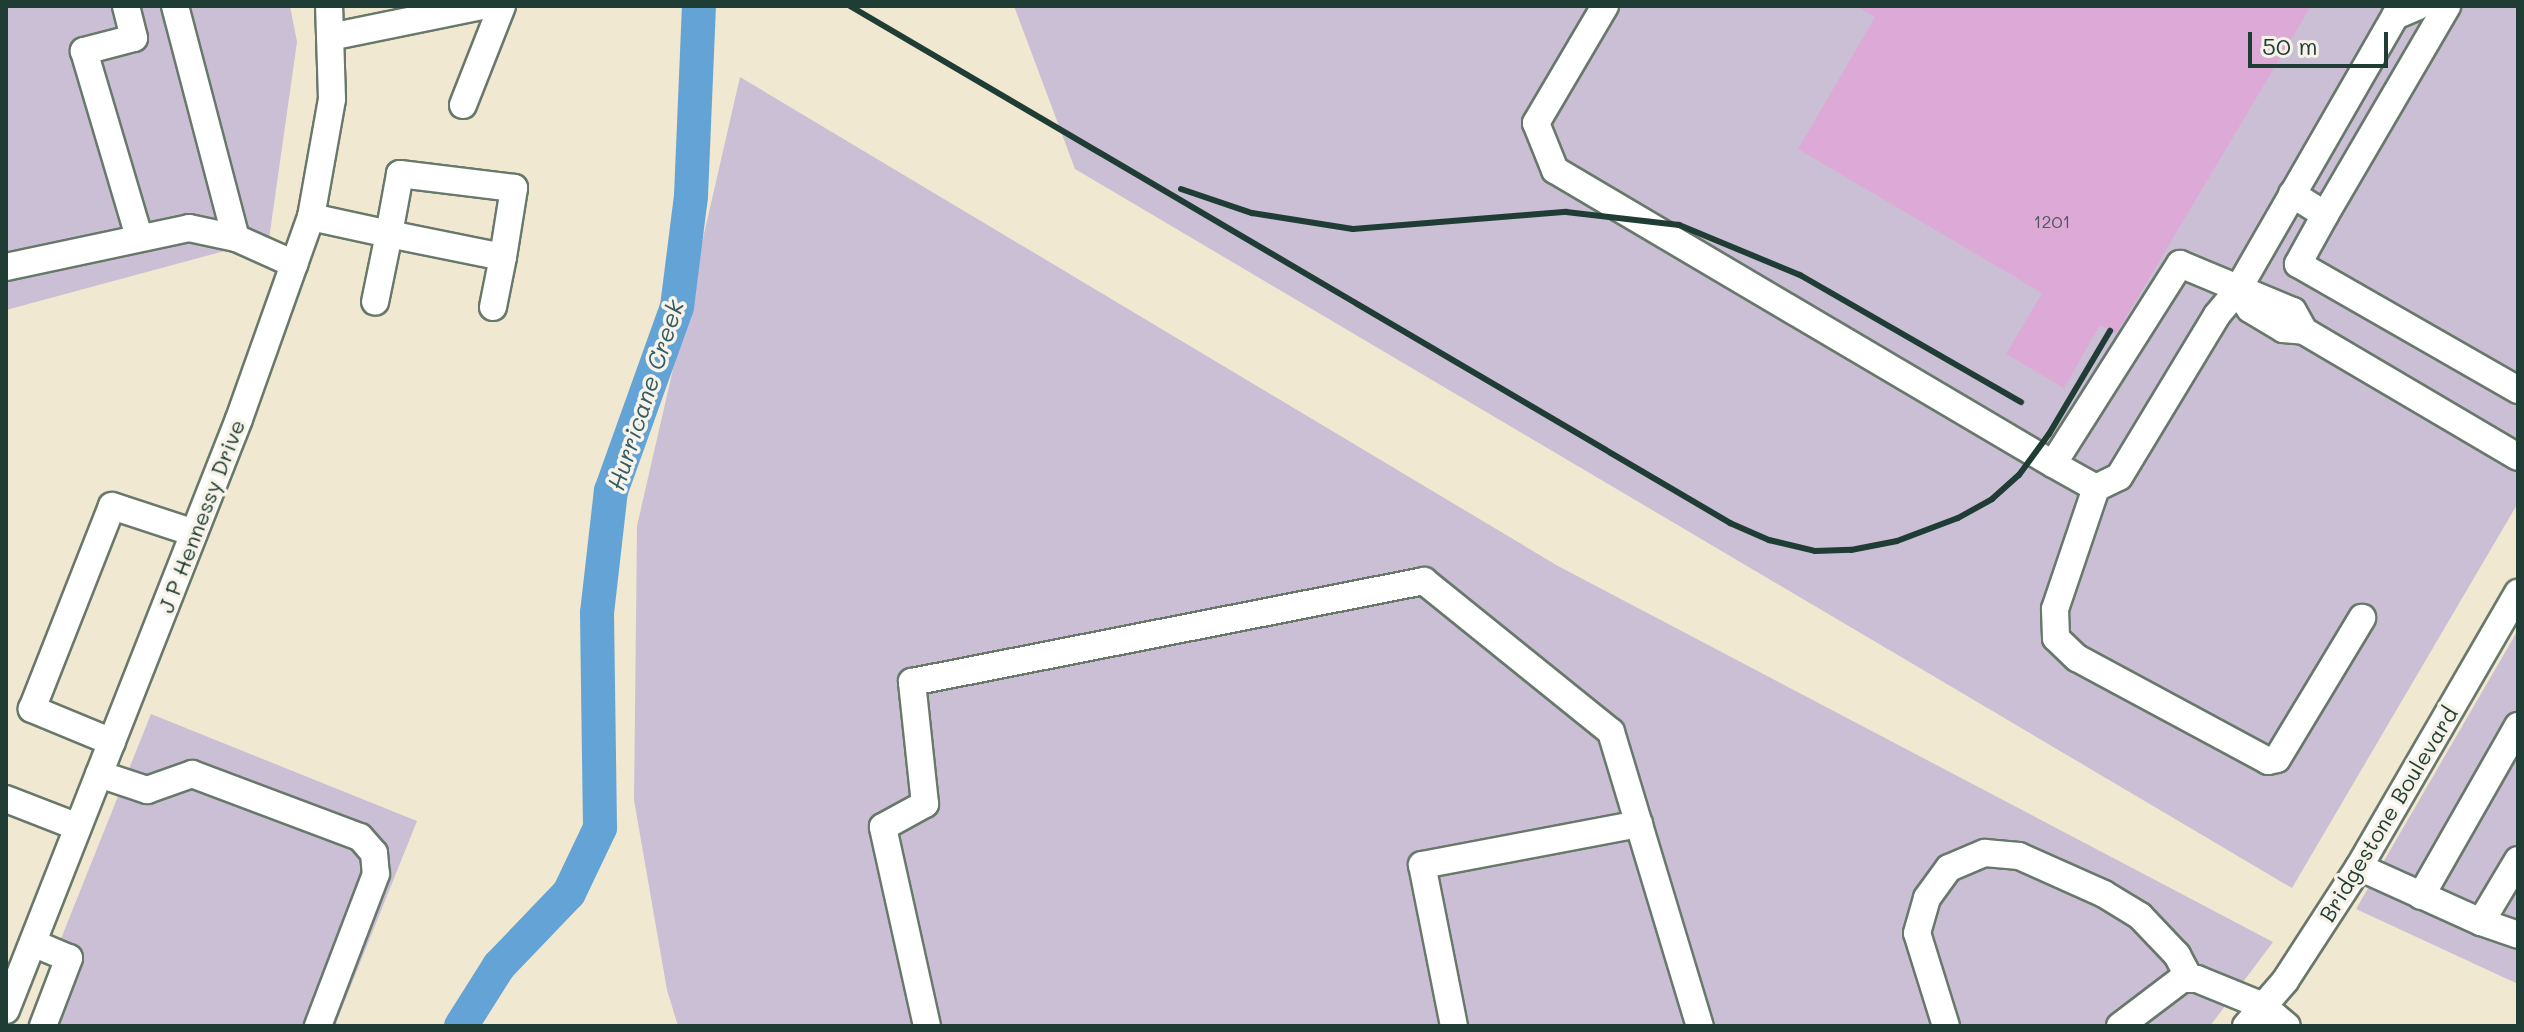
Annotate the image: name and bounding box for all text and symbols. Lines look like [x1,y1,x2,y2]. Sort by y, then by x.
scale bar [2252,16,2392,66]
text: 50 m [2262,30,2318,61]
house number: 1201 [2033,210,2071,232]
water label: Hurricane Creek [601,296,689,494]
street label: J P Hennessy Drive [152,416,250,616]
street label: Bridgestone Boulevard [2313,702,2463,926]

